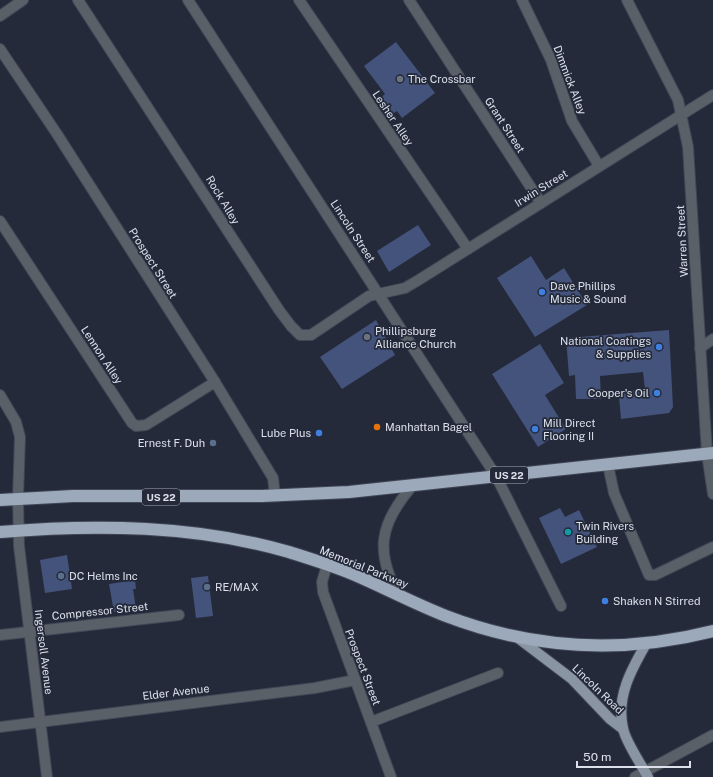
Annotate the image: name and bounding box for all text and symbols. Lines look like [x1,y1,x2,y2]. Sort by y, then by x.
street label: Dimmick Alley [551,44,589,116]
place label: The Crossbar [408,73,476,85]
marker: The Crossbar [395,74,405,84]
street label: Lesher Alley [370,88,416,148]
street label: Grant Street [483,95,527,155]
street label: Irwin Street [512,167,570,209]
street label: Rock Alley [204,174,242,226]
street label: Lincoln Street [328,198,378,264]
street label: Warren Street [674,205,690,277]
street label: Prospect Street [127,226,179,300]
place label: Dave Phillips Music & Sound [550,280,626,305]
marker: Dave Phillips Music & Sound [537,287,547,297]
street label: Lennon Alley [79,324,125,386]
place label: Phillipsburg Alliance Church [375,325,456,350]
marker: Phillipsburg Alliance Church [362,332,372,342]
place label: National Coatings & Supplies [560,335,651,360]
marker: National Coatings & Supplies [654,342,664,352]
place label: Cooper's Oil [588,387,649,399]
marker: Cooper's Oil [652,388,662,398]
place label: Mill Direct Flooring II [543,417,596,442]
place label: Manhattan Bagel [385,421,472,433]
marker: Manhattan Bagel [372,422,382,432]
marker: Mill Direct Flooring II [530,424,540,434]
place label: Lube Plus [261,427,311,439]
marker: Lube Plus [314,428,324,438]
place label: Ernest F. Duh [138,437,205,449]
marker: Ernest F. Duh [208,438,218,448]
road number: US 22 [490,467,528,483]
road number: US 22 [142,489,180,505]
place label: Twin Rivers Building [576,520,634,545]
marker: Twin Rivers Building [563,527,573,537]
street label: Memorial Parkway [318,544,410,590]
place label: DC Helms Inc [69,570,138,582]
marker: DC Helms Inc [56,571,66,581]
place label: RE/MAX [215,581,259,593]
marker: RE/MAX [202,582,212,592]
place label: Shaken N Stirred [613,595,700,607]
marker: Shaken N Stirred [600,596,610,606]
street label: Compressor Street [51,600,149,622]
street label: Ingersoll Avenue [33,609,55,695]
street label: Prospect Street [343,627,383,707]
street label: Lincoln Road [570,662,626,716]
street label: Elder Avenue [142,682,210,702]
scale bar [577,743,690,769]
text: 50 m [583,750,611,764]

